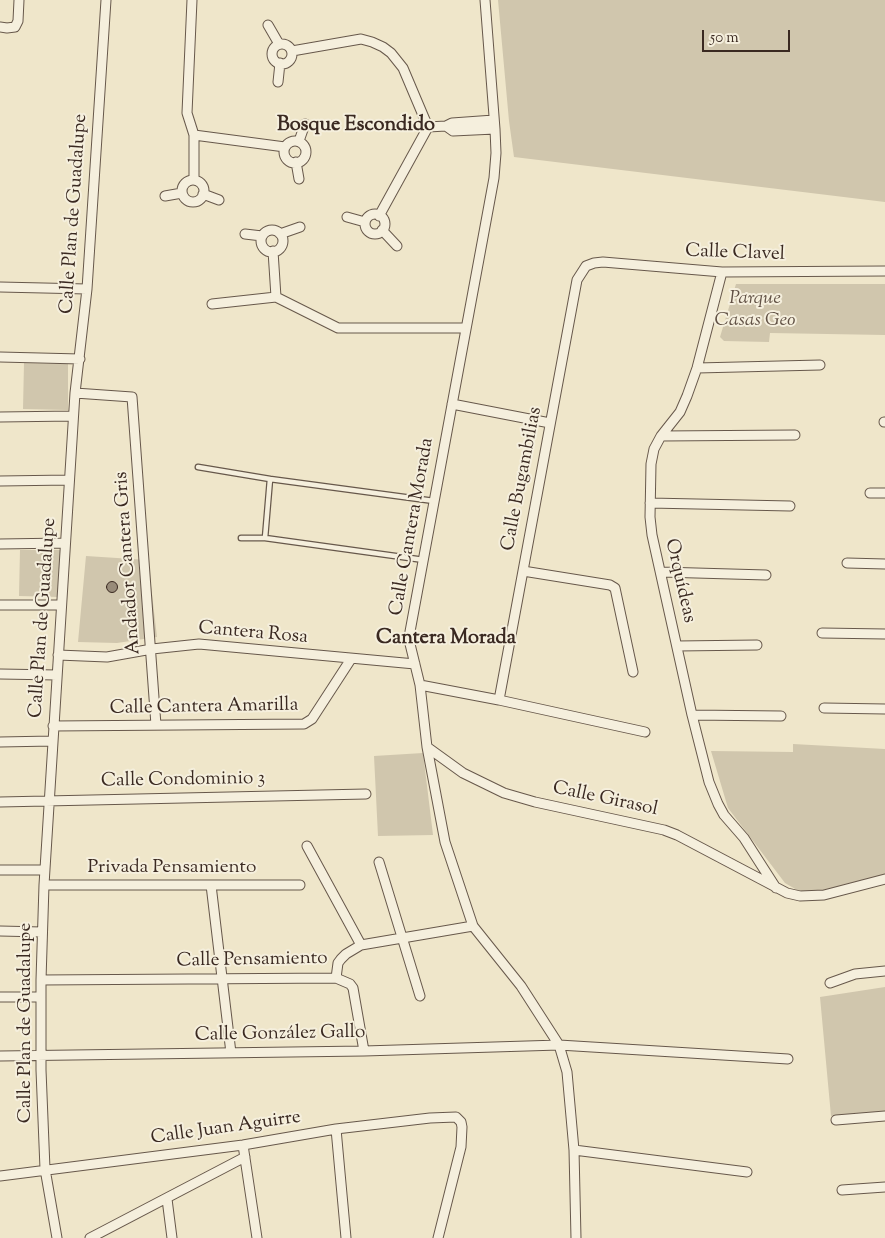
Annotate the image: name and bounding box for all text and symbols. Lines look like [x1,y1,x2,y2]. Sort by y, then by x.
scale bar [705,20,792,52]
text: 50 m [710,28,739,49]
street label: Calle Plan de Guadalupe [57,113,93,315]
district label: Bosque Escondido [277,115,435,139]
street label: Calle Clavel [685,241,785,267]
park label: Parque Casas Geo [714,289,796,333]
street label: Calle Bugambilias [498,405,548,553]
street label: Calle Cantera Morada [386,436,440,618]
street label: Andador Cantera Gris [111,471,147,655]
street label: Calle Plan de Guadalupe [26,517,62,719]
street label: Orquídeas [658,537,700,625]
street label: Cantera Rosa [197,618,309,650]
district label: Cantera Morada [376,628,516,652]
street label: Calle Cantera Amarilla [109,695,299,721]
street label: Calle Condominio 3 [101,768,265,794]
street label: Calle Girasol [550,778,660,822]
street label: Privada Pensamiento [88,858,256,880]
street label: Calle Plan de Guadalupe [16,923,38,1123]
street label: Calle Pensamiento [176,948,328,974]
street label: Calle González Gallo [195,1022,365,1048]
street label: Calle Juan Aguirre [150,1107,302,1151]

